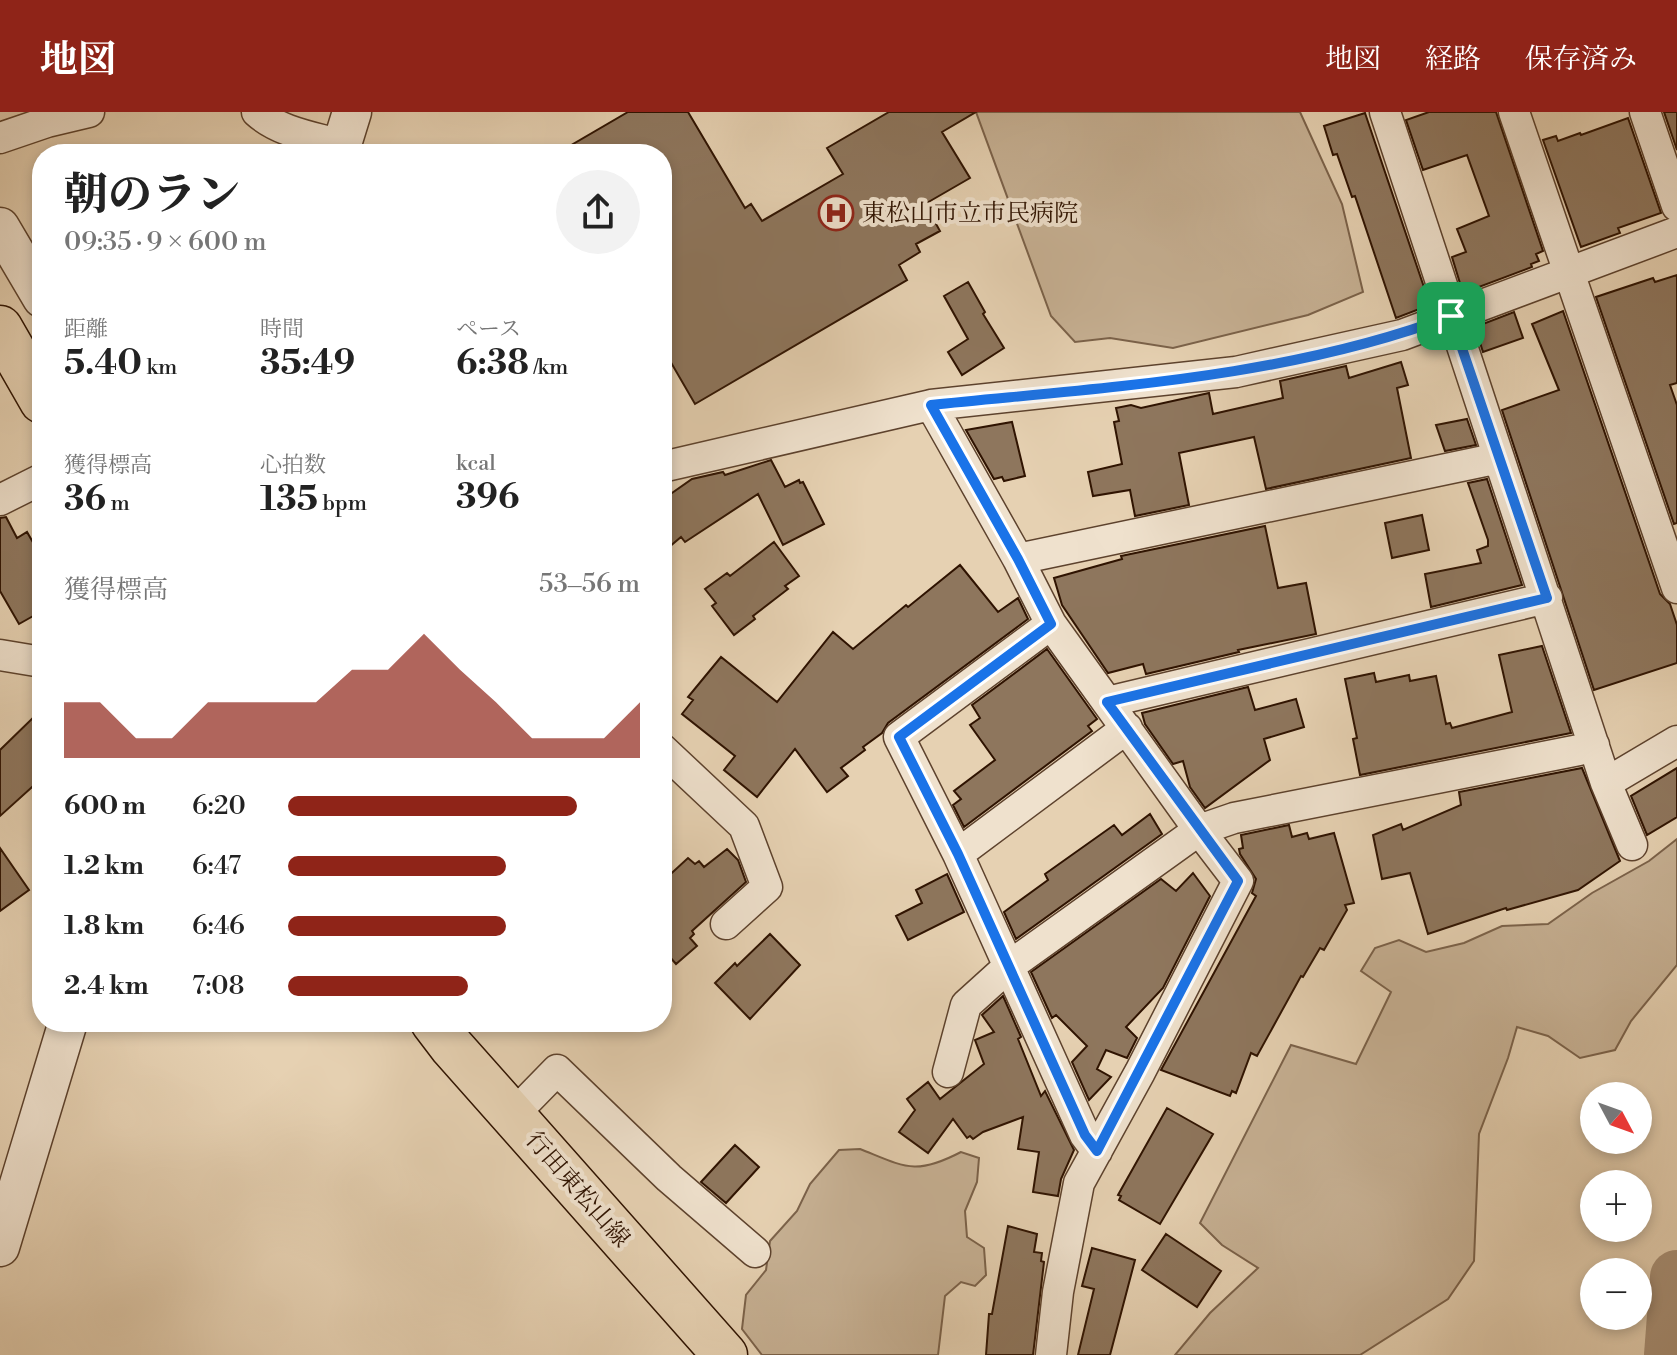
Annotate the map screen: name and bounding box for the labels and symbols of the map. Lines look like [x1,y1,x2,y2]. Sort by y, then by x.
hospital icon: 東松山市立市民病院 [817,194,855,232]
place label: 東松山市立市民病院 [862,199,1078,229]
pin [1417,282,1485,350]
north arrow [1580,1082,1652,1154]
street label: 行田東松山線 [519,1125,636,1254]

